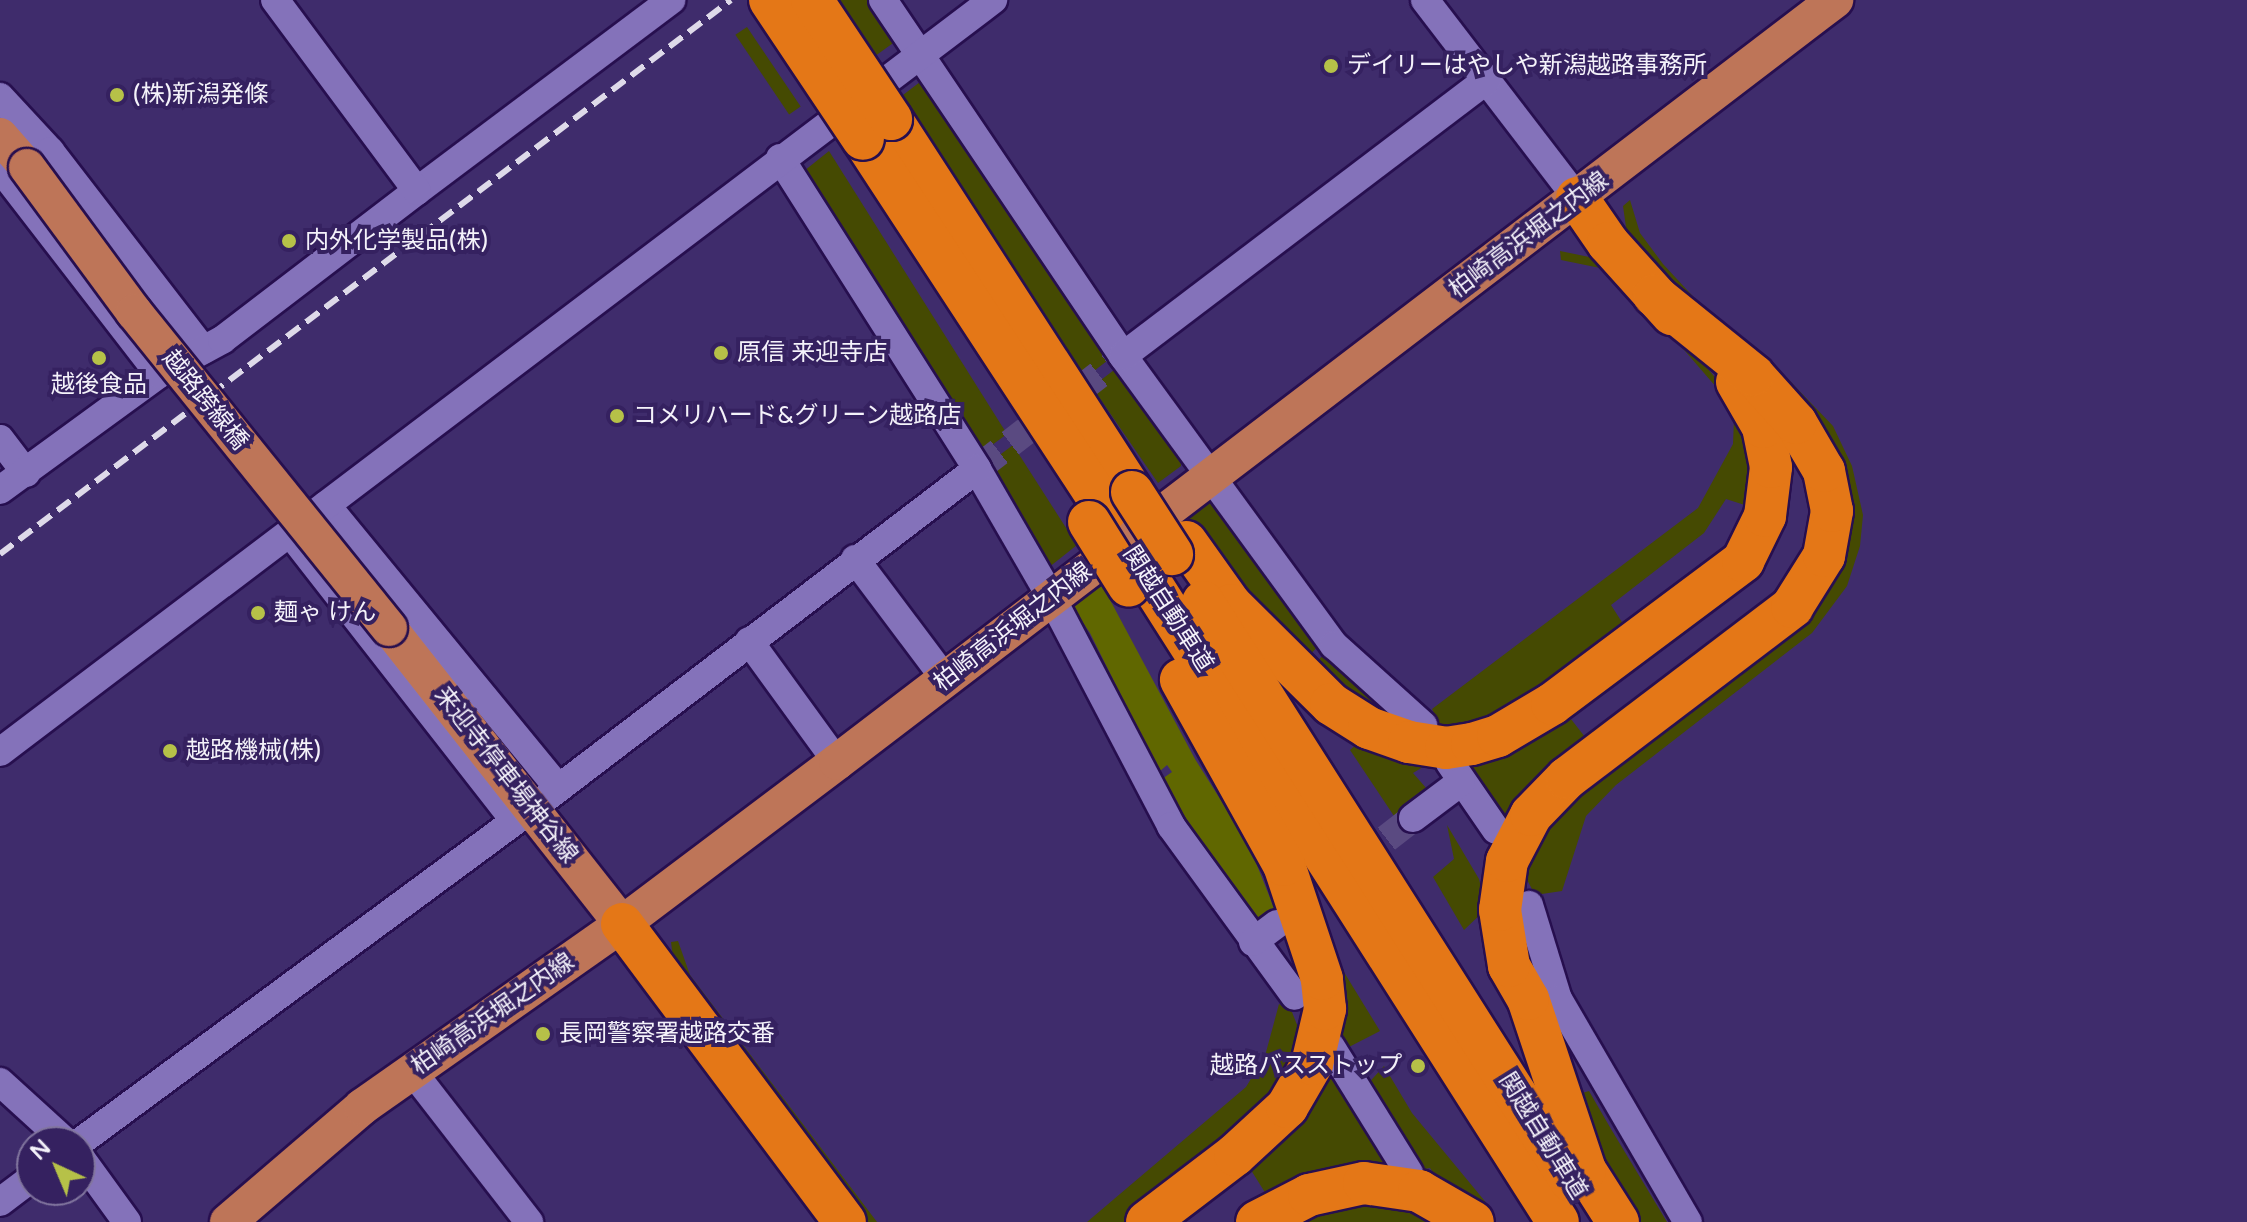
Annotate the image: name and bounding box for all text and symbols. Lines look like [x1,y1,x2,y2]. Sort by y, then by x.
place label: デイリーはやしや新潟越路事務所 [1347,52,1707,80]
marker: デイリーはやしや新潟越路事務所 [1322,57,1340,75]
place label: (株)新潟発條 [133,81,268,109]
marker: (株)新潟発條 [108,86,126,104]
street label: 柏崎高浜堀之内線 [1444,166,1614,304]
place label: 内外化学製品(株) [305,227,488,255]
marker: 内外化学製品(株) [280,232,298,250]
place label: 原信 来迎寺店 [737,339,887,367]
street label: 越路跨線橋 [156,344,254,456]
marker: 原信 来迎寺店 [712,344,730,362]
marker: 越後食品 [90,349,108,367]
place label: 越後食品 [51,371,147,399]
place label: コメリハード&グリーン越路店 [633,402,963,430]
marker: コメリハード&グリーン越路店 [608,407,626,425]
street label: 関越自動車道 [1117,541,1219,677]
street label: 柏崎高浜堀之内線 [928,557,1098,697]
place label: 麺ゃ けん [274,599,376,627]
marker: 麺ゃ けん [249,604,267,622]
street label: 来迎寺停車場神谷線 [428,681,584,869]
place label: 越路機械(株) [186,737,321,765]
marker: 越路機械(株) [161,742,179,760]
street label: 柏崎高浜堀之内線 [406,947,580,1081]
place label: 長岡警察署越路交番 [559,1020,775,1048]
marker: 長岡警察署越路交番 [534,1025,552,1043]
place label: 越路バスストップ [1210,1052,1402,1080]
marker: 越路バスストップ [1409,1057,1427,1075]
street label: 関越自動車道 [1493,1067,1593,1205]
north arrow [16,1126,96,1206]
text: N [25,1135,56,1166]

